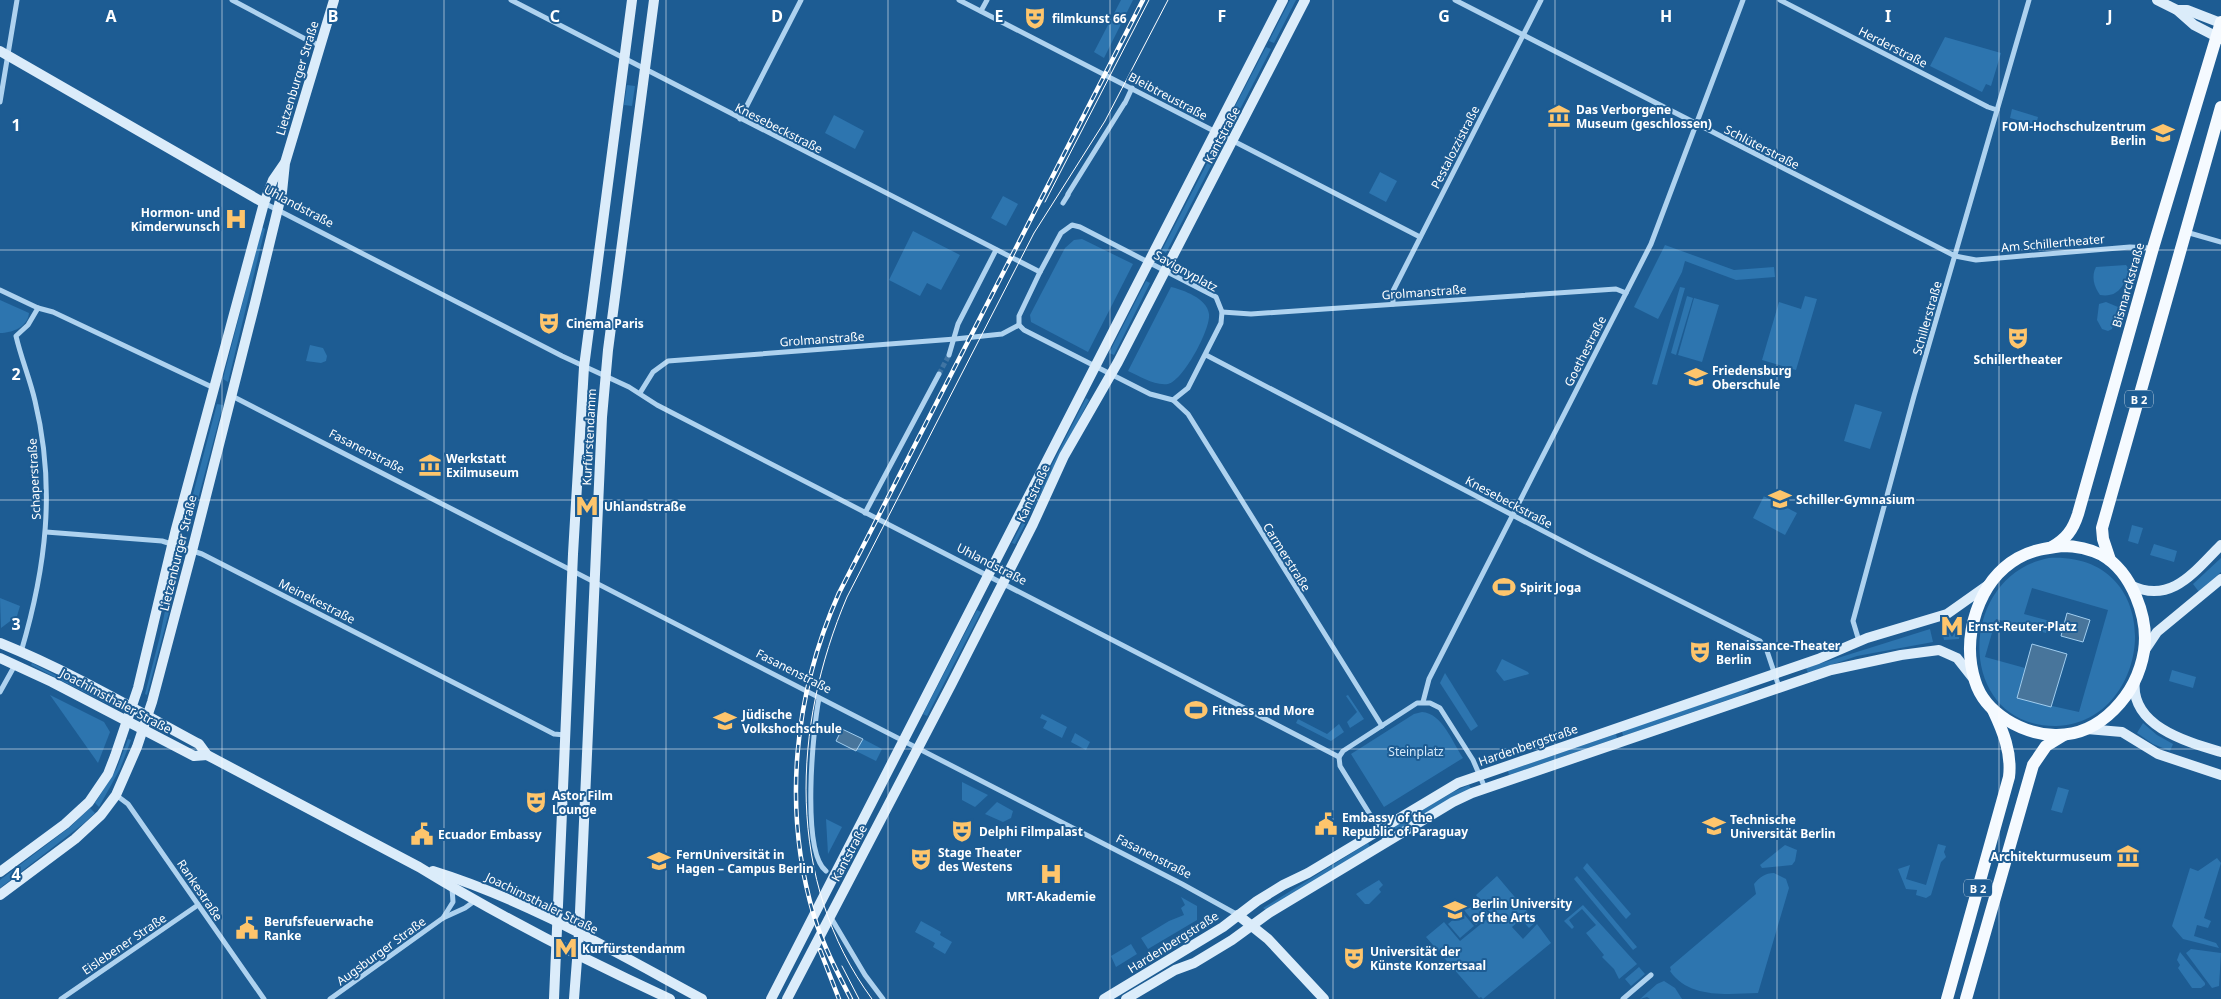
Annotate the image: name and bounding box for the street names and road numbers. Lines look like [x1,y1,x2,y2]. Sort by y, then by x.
street label: Lietzenburger Straße [271,18,323,137]
street label: Herderstraße [1856,22,1931,72]
street label: Bleibtreustraße [1125,68,1211,124]
street label: Knesebeckstraße [732,99,826,158]
street label: Pestalozzistraße [1427,102,1483,192]
street label: Kantstraße [1200,104,1244,166]
street label: Schlüterstraße [1722,121,1803,173]
street label: Uhlandstraße [261,180,337,232]
street label: Am Schillertheater [2000,230,2106,256]
street label: Bismarckstraße [2108,240,2148,329]
street label: Savignyplatz [1151,246,1221,296]
street label: Schillerstraße [1908,279,1946,357]
street label: Grolmanstraße [1381,281,1467,303]
street label: Goethestraße [1560,313,1610,389]
street label: Grolmanstraße [779,328,865,350]
street label: Kurfürstendamm [578,388,600,486]
road number: B 2 [2125,390,2153,408]
street label: Fasanenstraße [326,425,408,477]
street label: Schaperstraße [23,438,45,520]
street label: Kantstraße [1012,461,1054,525]
street label: Knesebeckstraße [1462,472,1556,532]
street label: Lietzenburger Straße [155,493,201,613]
street label: Carmerstraße [1259,519,1315,595]
street label: Uhlandstraße [954,539,1030,589]
street label: Meinekestraße [276,574,358,628]
street label: Fasanenstraße [753,645,835,697]
street label: Joachimsthaler Straße [57,664,175,738]
street label: Hardenbergstraße [1476,720,1580,770]
street label: Kantstraße [827,822,871,884]
street label: Fasanenstraße [1113,830,1195,882]
street label: Rankestraße [173,856,227,924]
street label: Joachimsthaler Straße [482,868,601,938]
road number: B 2 [1964,880,1992,896]
street label: Hardenbergstraße [1124,907,1222,977]
street label: Eislebener Straße [78,909,170,979]
street label: Augsburger Straße [333,913,429,989]

